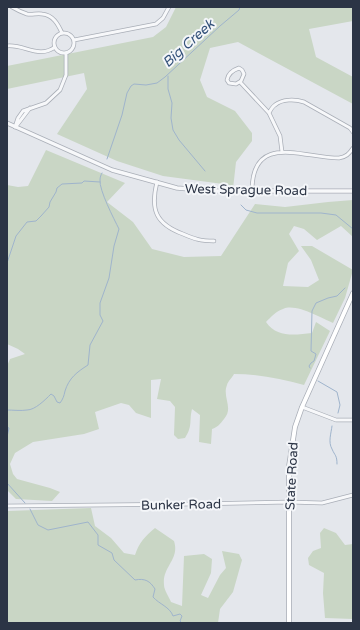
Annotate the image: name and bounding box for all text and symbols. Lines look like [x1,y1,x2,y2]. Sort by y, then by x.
water label: Big Creek [159,15,219,71]
street label: West Sprague Road [185,181,307,199]
street label: State Road [282,442,302,510]
street label: Bunker Road [141,496,221,514]

